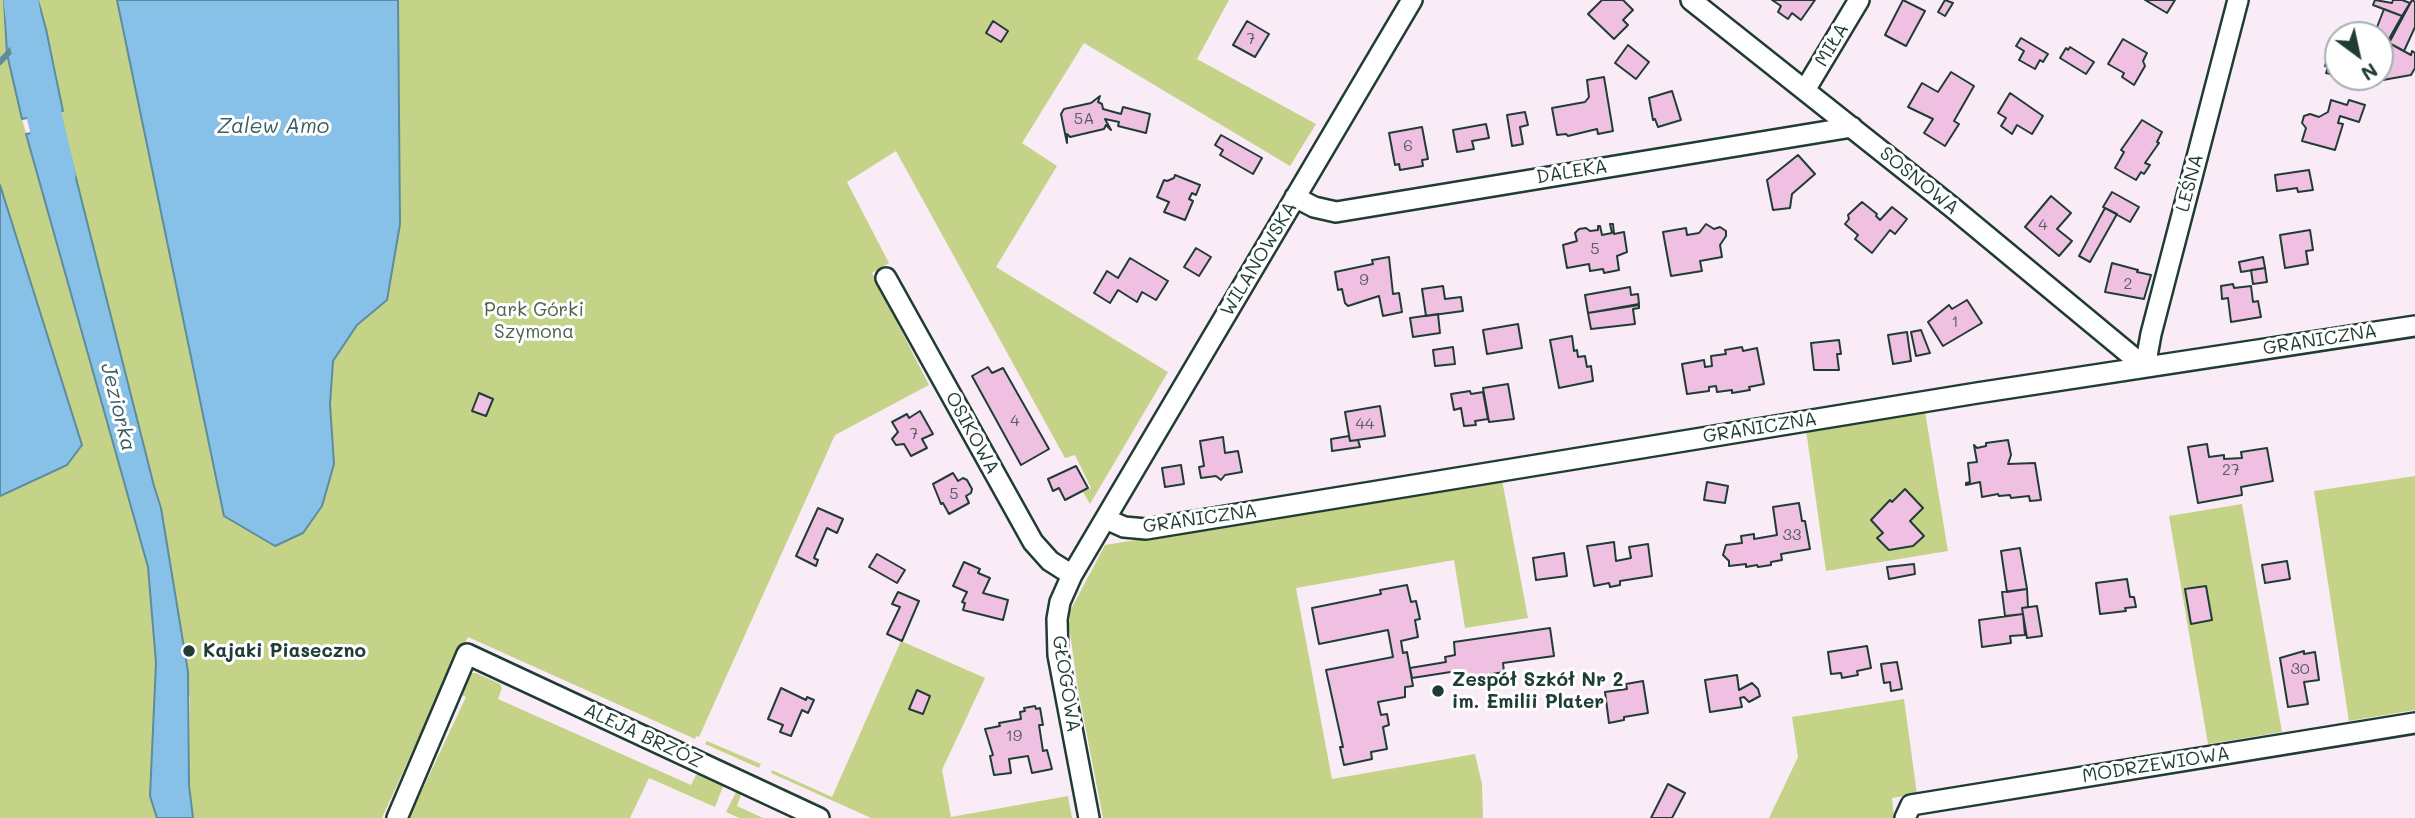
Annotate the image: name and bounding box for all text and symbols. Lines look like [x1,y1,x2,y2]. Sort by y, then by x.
street label: MIŁA [1810,19,1854,71]
north arrow [2324,21,2394,91]
house number: 7 [1247,29,1255,49]
text: N [2357,58,2382,87]
house number: 5A [1074,109,1094,129]
water label: Zalew Amo [217,114,329,140]
house number: 6 [1403,136,1413,156]
street label: SOSNOWA [1875,142,1963,220]
street label: LEŚNA [2171,152,2209,214]
street label: DALEKA [1535,155,1609,189]
street label: WILANOWSKA [1216,198,1302,320]
house number: 4 [2038,215,2048,235]
house number: 5 [1590,239,1600,259]
house number: 9 [1359,270,1369,290]
house number: 2 [2124,274,2132,294]
park label: Park Górki Szymona [484,299,584,343]
house number: 1 [1951,312,1959,332]
street label: GRANICZNA [2261,320,2379,360]
water label: Jeziorka [95,360,141,454]
street label: OSIKOWA [940,388,1004,478]
street label: GRANICZNA [1701,408,1819,448]
house number: 4 [1010,411,1020,431]
house number: 44 [1356,414,1374,434]
house number: 7 [910,424,918,444]
house number: 27 [2222,460,2240,480]
house number: 5 [949,484,959,504]
street label: GRANICZNA [1141,500,1259,538]
house number: 33 [1783,525,1801,545]
street label: GŁOGOWA [1047,634,1085,734]
place label: Kajaki Piaseczno [203,640,366,662]
marker: Kajaki Piaseczno [181,643,197,659]
house number: 30 [2290,659,2310,679]
place label: Zespół Szkół Nr 2 im. Emilii Plater [1452,669,1623,713]
marker: Zespół Szkół Nr 2 im. Emilii Plater [1430,683,1446,699]
street label: ALEJA BRZÓZ [580,699,706,773]
house number: 19 [1006,726,1022,746]
street label: MODRZEWIOWA [2081,742,2231,788]

